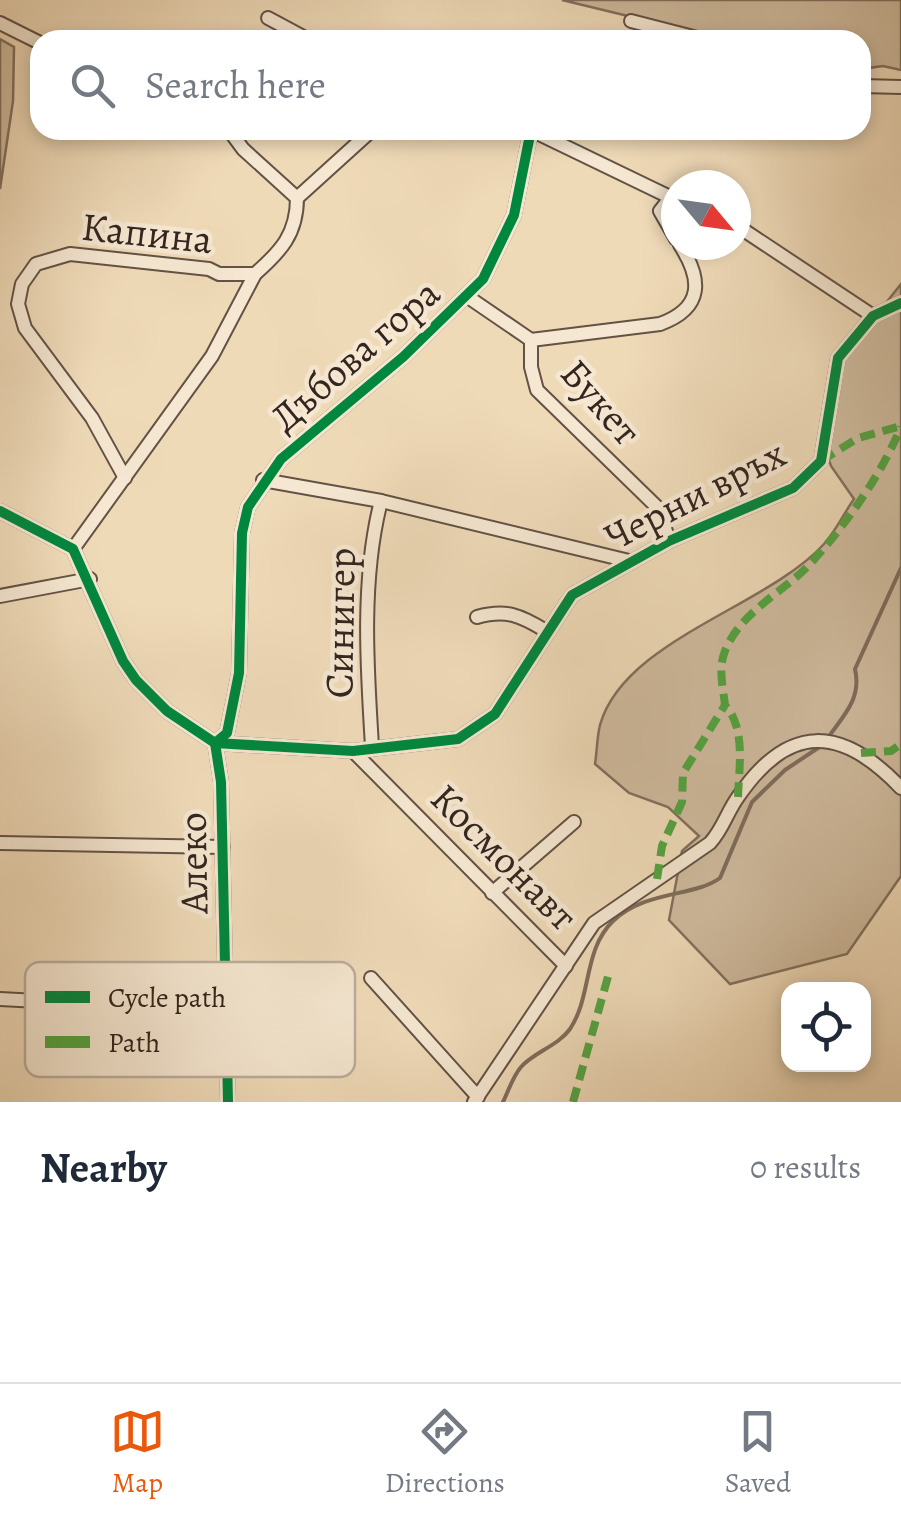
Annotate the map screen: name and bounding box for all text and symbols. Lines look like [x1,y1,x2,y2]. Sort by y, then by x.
search box [30,30,871,140]
icon: search [65,58,120,113]
text: Search here [145,59,326,111]
north arrow [661,170,751,260]
street label: Капина [79,199,216,267]
street label: Дъбова гора [258,266,452,444]
street label: Букет [548,347,654,457]
street label: Черни връх [595,426,795,564]
street label: Синигер [311,547,369,699]
street label: Космонавт [418,771,590,943]
street label: Алеко [165,812,221,915]
legend [25,962,355,1077]
text: Cycle path [108,979,226,1017]
map controls [781,982,871,1072]
button: locate [781,982,871,1072]
text: Path [108,1024,160,1062]
text: Nearby [40,1139,167,1196]
text: 0 results [750,1145,861,1189]
tab: Map [110,1404,165,1502]
tab: Directions [385,1404,505,1502]
tab: Saved [725,1404,791,1502]

